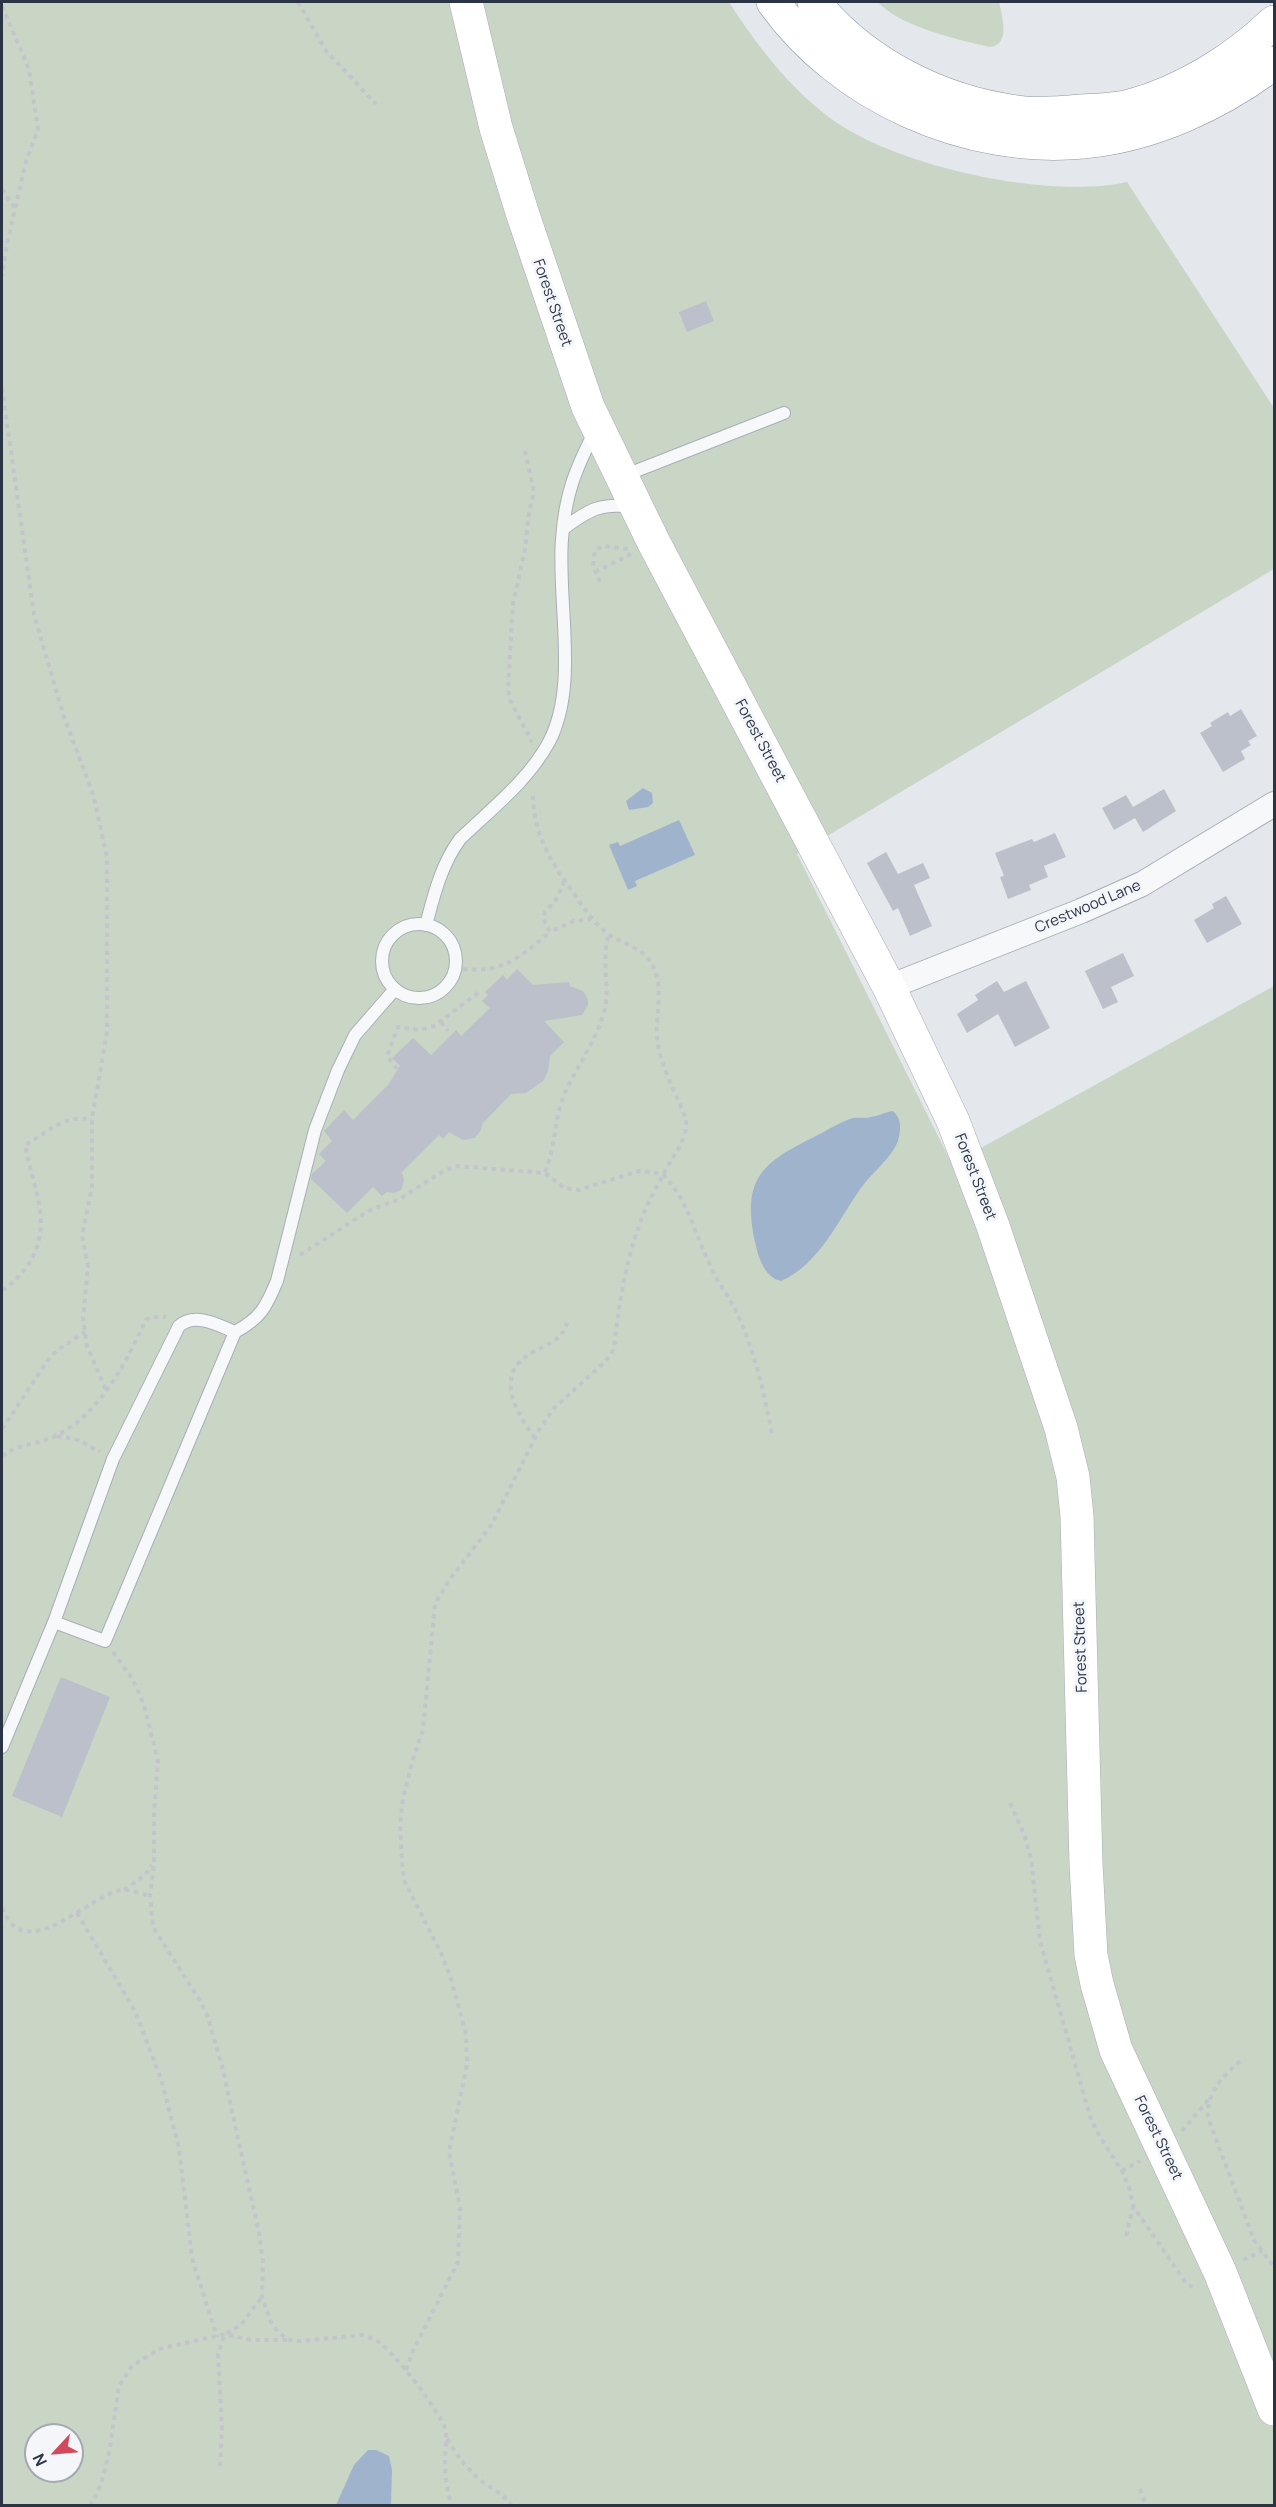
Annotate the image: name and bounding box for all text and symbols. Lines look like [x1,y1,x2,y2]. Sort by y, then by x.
street label: Forest Street [529,257,575,349]
street label: Forest Street [731,697,789,785]
street label: Crestwood Lane [1032,877,1144,937]
street label: Forest Street [950,1131,1000,1223]
street label: Forest Street [1070,1601,1092,1693]
street label: Forest Street [1130,2093,1186,2183]
north arrow [24,2423,84,2483]
text: N [27,2450,52,2470]

